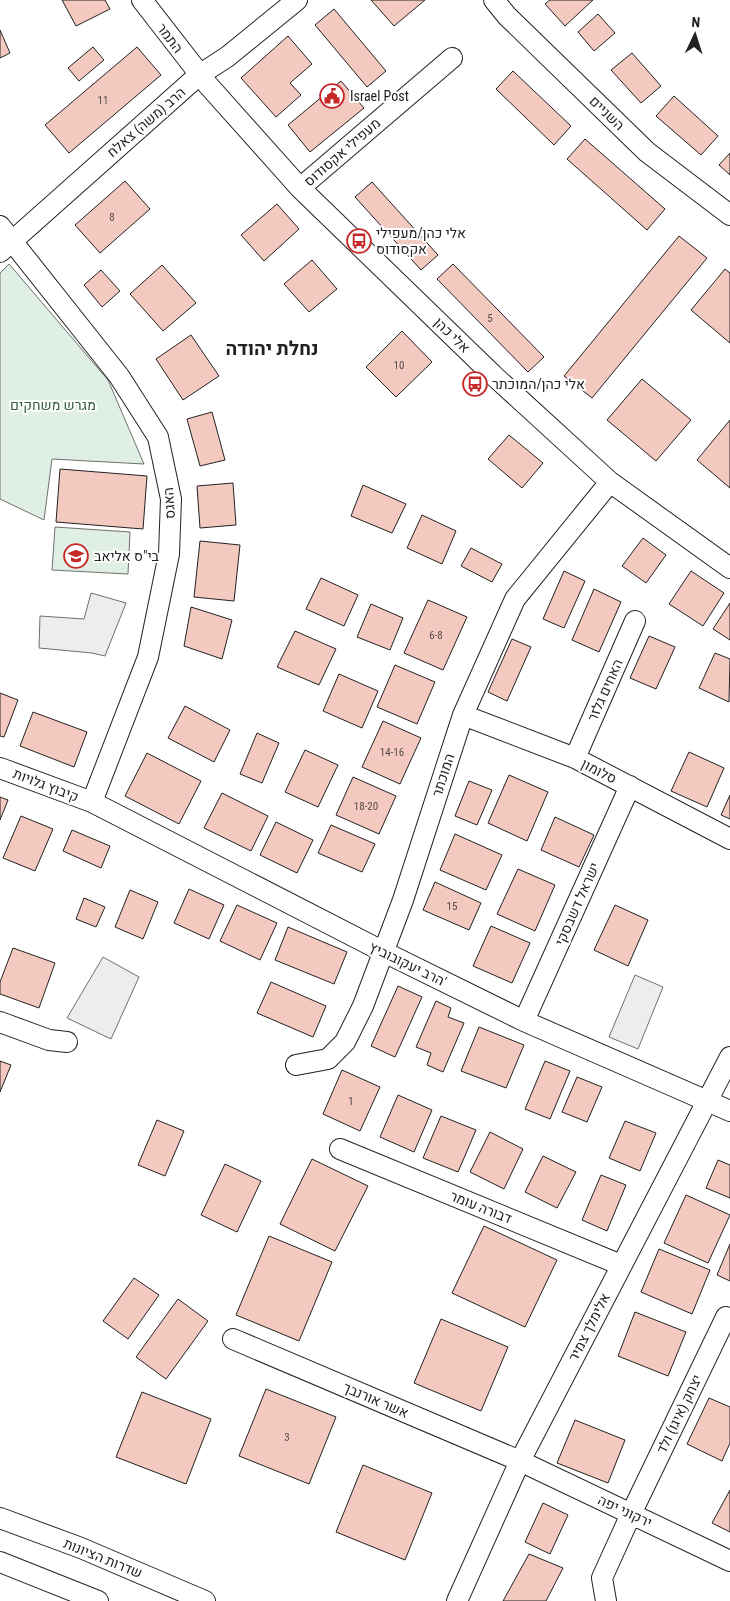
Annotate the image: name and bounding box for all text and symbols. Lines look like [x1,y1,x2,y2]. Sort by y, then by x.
north arrow [670,10,720,60]
text: N [691,14,701,30]
street label: התמר [154,20,186,56]
public building icon: Israel Post [319,83,345,109]
street label: הרב (משה) צאלח [104,84,189,161]
place label: Israel Post [350,88,409,104]
street label: השניים [586,93,628,133]
house number: 11 [98,94,108,107]
street label: מעפילי אקסודוס [301,115,383,189]
house number: 8 [109,211,115,224]
place label: אלי כהן/מעפילי אקסודוס [376,225,466,257]
bus stop icon: אלי כהן/מעפילי אקסודוס [346,228,372,254]
house number: 5 [487,312,493,325]
street label: אלי כהן [431,314,473,356]
district label: נחלת יהודה [225,337,319,360]
house number: 10 [394,359,404,372]
bus stop icon: אלי כהן/המוכתר [462,371,488,397]
place label: אלי כהן/המוכתר [492,376,585,392]
park label: מגרש משחקים [10,397,96,413]
street label: האגס [160,487,178,519]
school or university icon: בי"ס אליאב [63,543,89,569]
place label: בי"ס אליאב [94,548,160,564]
house number: 6-8 [429,629,443,642]
street label: האחים גלזר [584,656,626,724]
house number: 14-16 [380,746,404,759]
street label: המוכתר [429,751,457,799]
street label: סלומון [579,755,619,787]
street label: קיבוץ גלויות [11,765,81,805]
house number: 18-20 [354,800,378,813]
street label: ישראל דשבסקי [552,860,602,948]
house number: 15 [447,900,457,913]
street label: הרב יעקובוביץ' [367,938,449,990]
house number: 1 [348,1095,354,1108]
street label: דבורה עומר [448,1187,514,1227]
street label: אלימלך צמיר [565,1290,613,1364]
street label: יצחק (איגו) ולד [653,1372,706,1456]
street label: אשר אורנבך [341,1379,411,1421]
house number: 3 [284,1431,290,1444]
street label: ירקוני יפה [595,1492,655,1530]
street label: שדרות הציונות [61,1535,145,1581]

